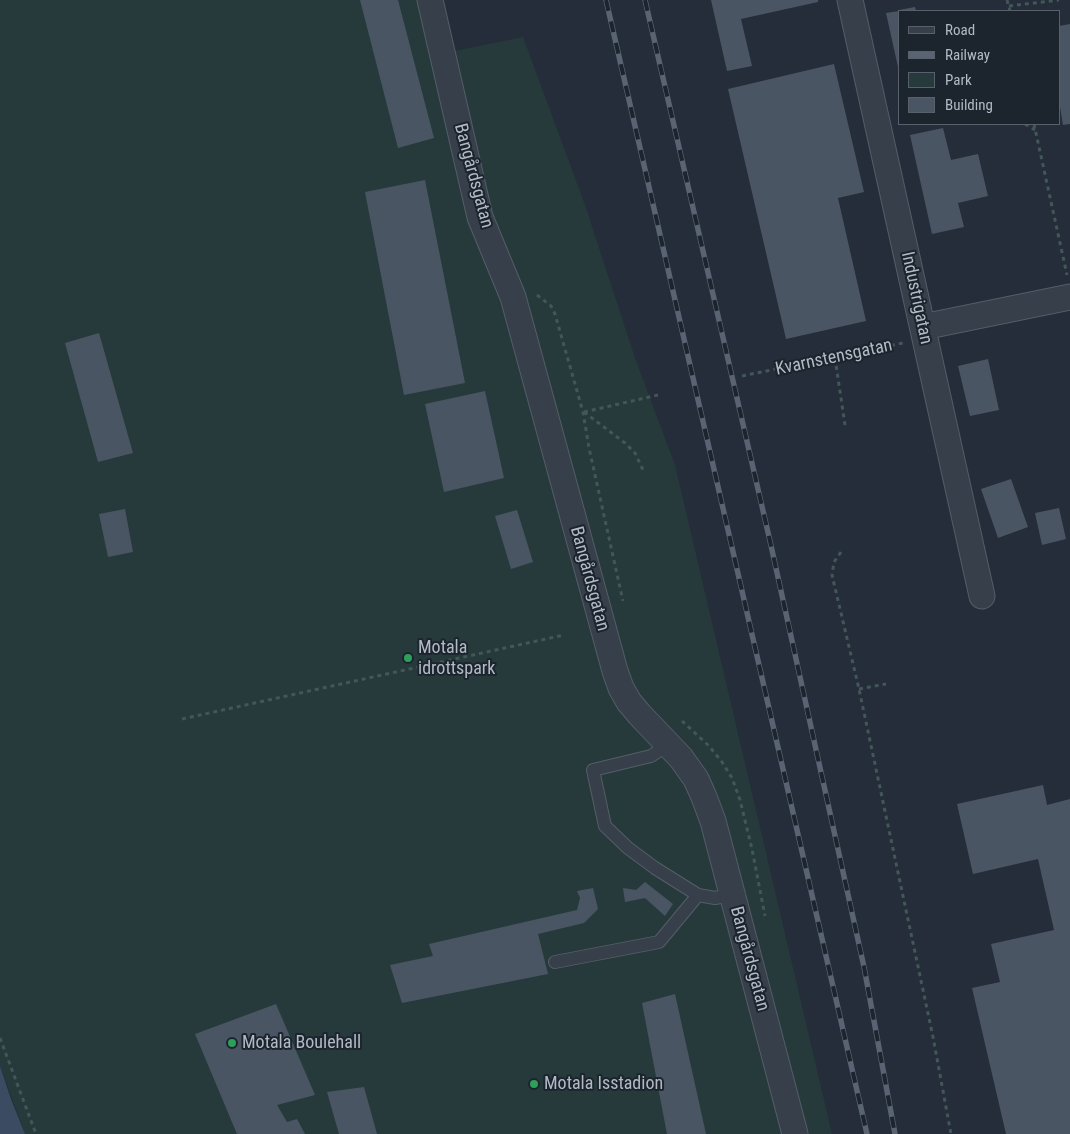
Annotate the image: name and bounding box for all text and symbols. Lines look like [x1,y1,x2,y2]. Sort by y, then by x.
legend [898,10,1060,125]
text: Road [945,21,975,39]
text: Railway [945,46,990,64]
text: Park [945,71,972,89]
text: Building [945,96,993,114]
street label: Bangårdsgatan [449,121,497,231]
street label: Industrigatan [896,250,936,346]
street label: Kvarnstensgatan [774,335,894,381]
street label: Bangårdsgatan [565,524,613,634]
place label: Motala idrottspark [418,637,495,680]
marker: Motala idrottspark [402,652,414,664]
street label: Bangårdsgatan [725,904,773,1014]
place label: Motala Boulehall [242,1032,361,1054]
marker: Motala Boulehall [226,1037,238,1049]
place label: Motala Isstadion [544,1073,663,1095]
marker: Motala Isstadion [528,1078,540,1090]

